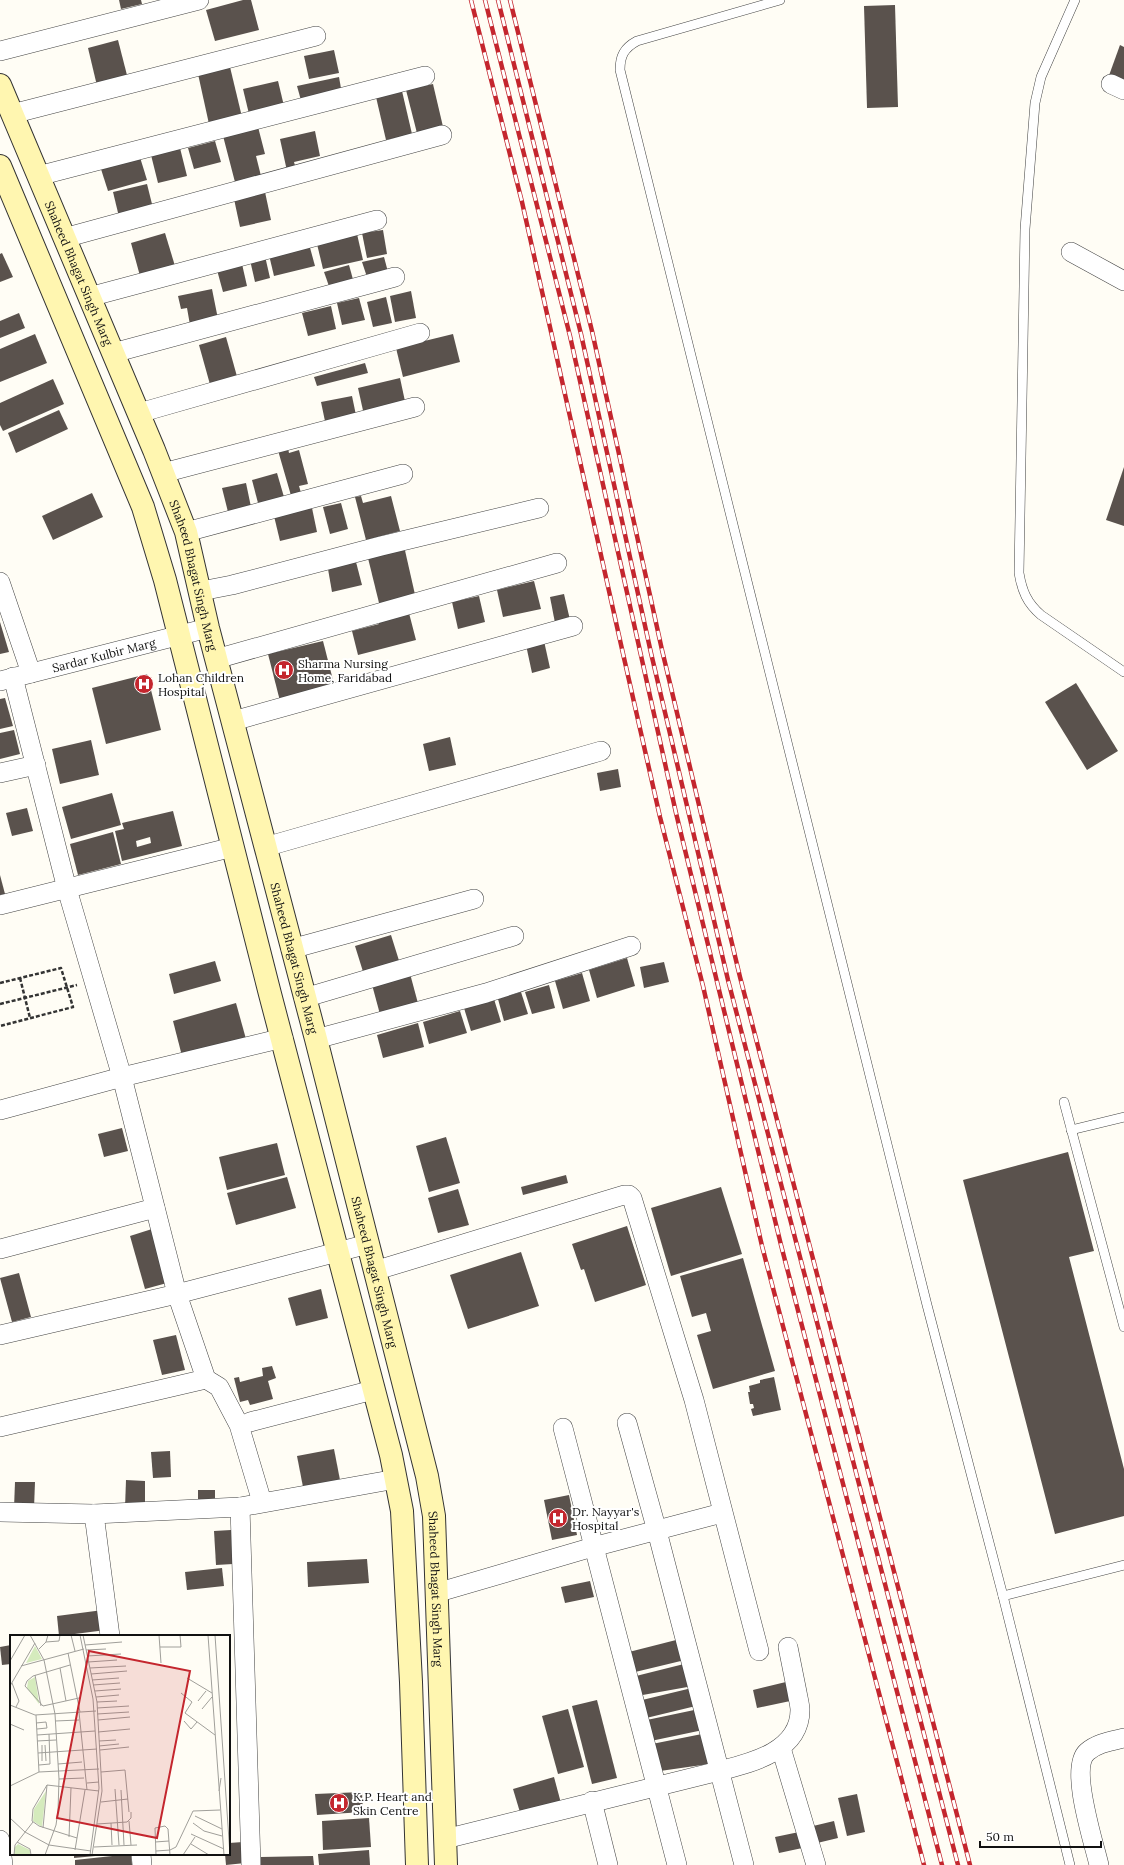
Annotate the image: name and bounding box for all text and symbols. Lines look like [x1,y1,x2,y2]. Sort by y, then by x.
street label: Shaheed Bhagat Singh Marg [42,198,117,348]
street label: Shaheed Bhagat Singh Marg [167,498,221,653]
street label: Sardar Kulbir Marg [50,634,157,675]
place label: Sharma Nursing Home, Faridabad [298,656,392,685]
hospital icon: Sharma Nursing Home, Faridabad [273,659,295,681]
place label: Lohan Children Hospital [158,670,244,699]
hospital icon: Lohan Children Hospital [133,673,155,695]
street label: Shaheed Bhagat Singh Marg [268,881,322,1036]
street label: Shaheed Bhagat Singh Marg [349,1195,402,1350]
place label: Dr. Nayyar's Hospital [572,1504,640,1533]
hospital icon: Dr. Nayyar's Hospital [547,1507,569,1529]
street label: Shaheed Bhagat Singh Marg [426,1510,447,1667]
inset map [10,1635,230,1855]
place label: K.P. Heart and Skin Centre [353,1789,432,1818]
hospital icon: K.P. Heart and Skin Centre [328,1792,350,1814]
scale bar [980,1823,1101,1849]
text: 50 m [986,1829,1014,1844]

